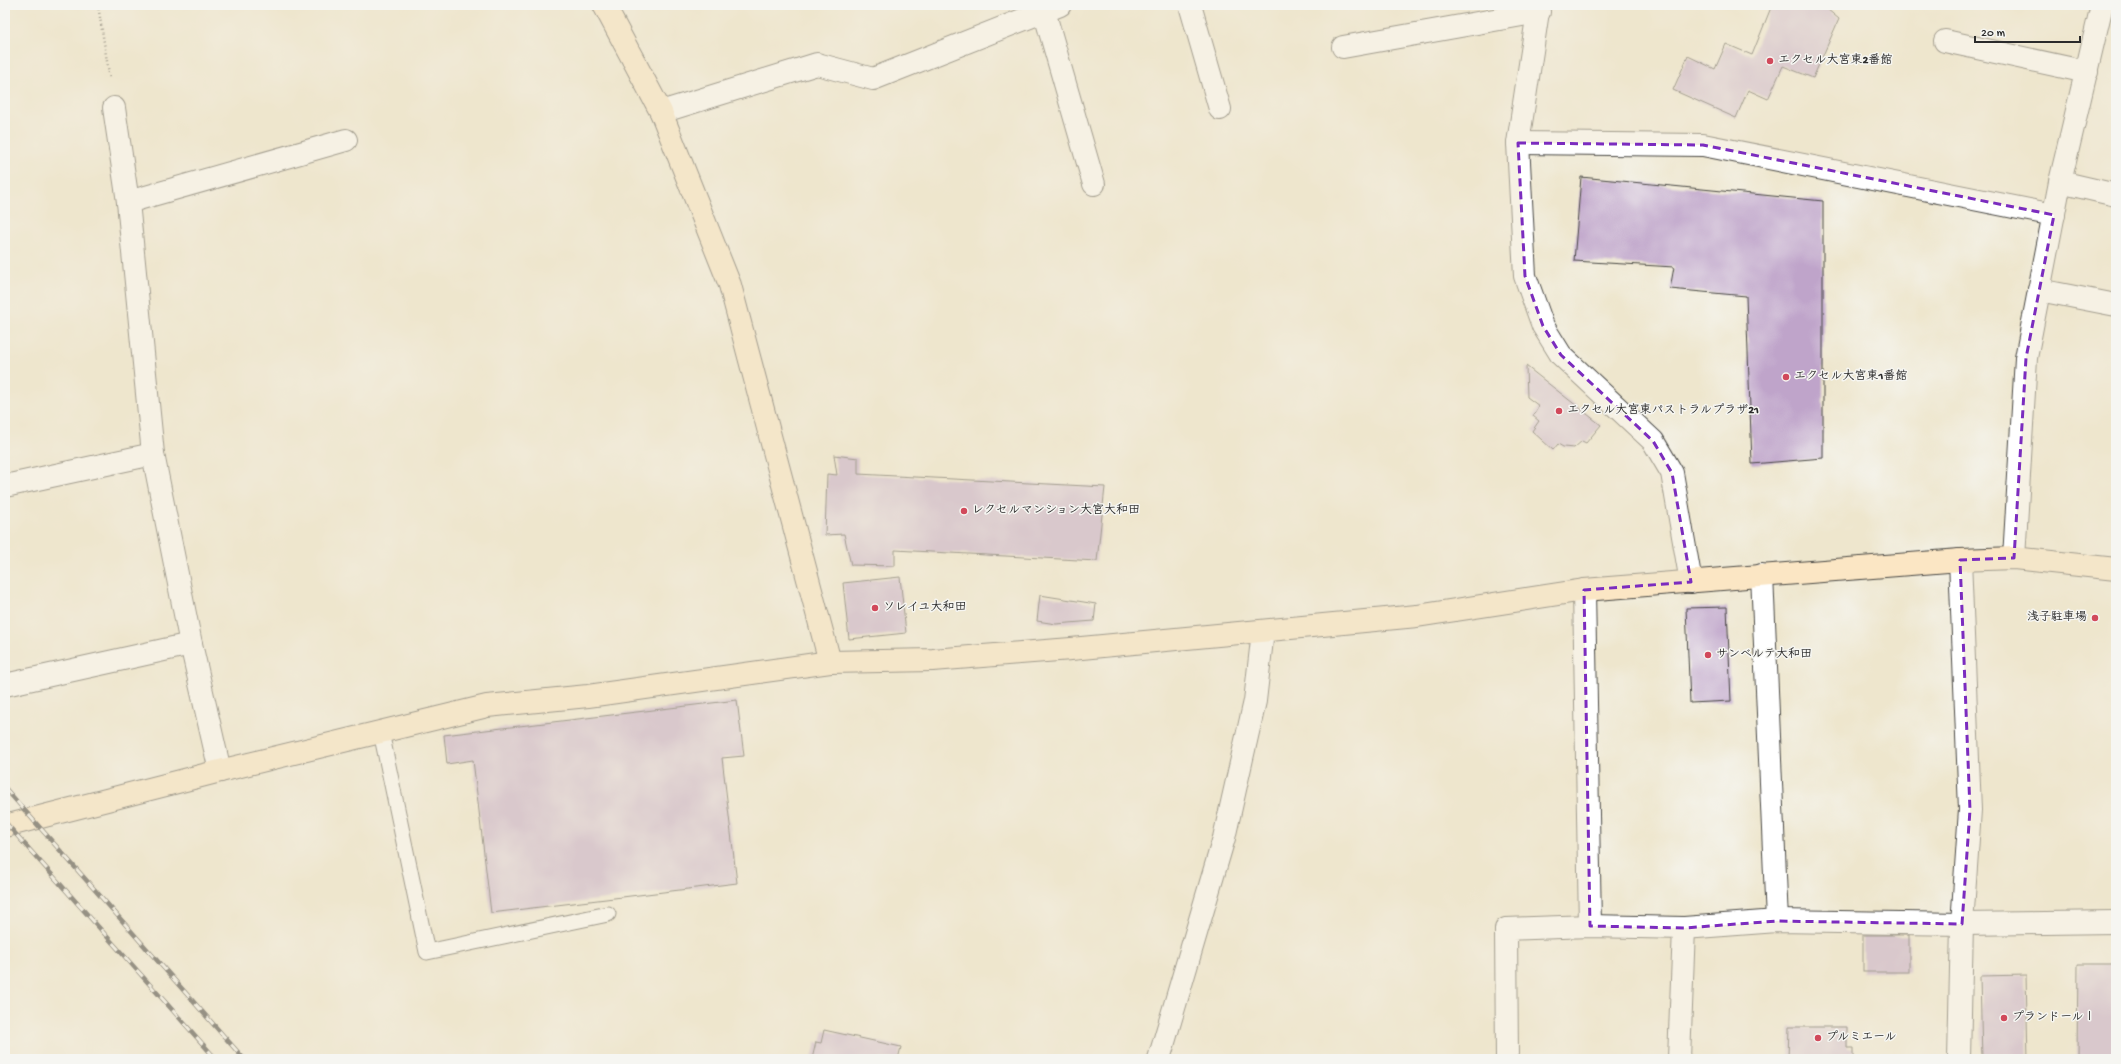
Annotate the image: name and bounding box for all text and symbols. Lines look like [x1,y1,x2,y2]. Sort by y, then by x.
scale bar [1975,18,2080,44]
text: 20 m [1981,27,2006,41]
place label: エクセル大宮東2番館 [1778,53,1892,68]
marker: エクセル大宮東2番館 [1765,56,1775,66]
place label: エクセル大宮東1番館 [1794,369,1907,384]
marker: エクセル大宮東1番館 [1781,372,1791,382]
place label: エクセル大宮東パストラルプラザ21 [1567,403,1759,418]
marker: エクセル大宮東パストラルプラザ21 [1554,406,1564,416]
place label: レクセルマンション大宮大和田 [972,503,1140,518]
marker: レクセルマンション大宮大和田 [959,506,969,516]
place label: ソレイユ大和田 [883,600,967,615]
marker: ソレイユ大和田 [870,603,880,613]
place label: 浅子駐車場 [2027,610,2087,625]
marker: 浅子駐車場 [2090,613,2100,623]
place label: サンベルテ大和田 [1716,647,1812,662]
marker: サンベルテ大和田 [1703,650,1713,660]
place label: プランドールⅠ [2012,1010,2096,1025]
marker: プランドールⅠ [1999,1013,2009,1023]
place label: プルミエール [1826,1030,1897,1045]
marker: プルミエール [1813,1033,1823,1043]

